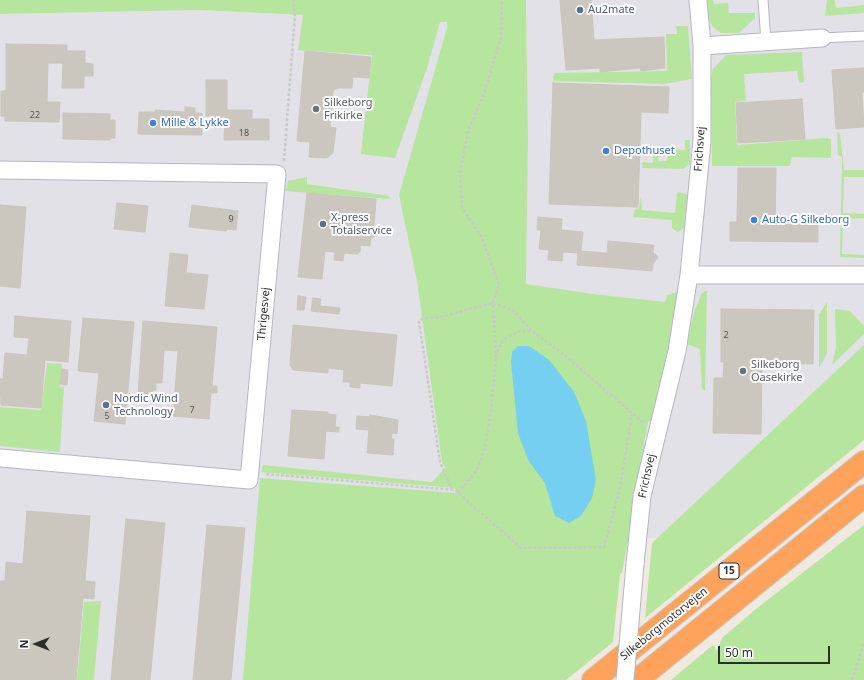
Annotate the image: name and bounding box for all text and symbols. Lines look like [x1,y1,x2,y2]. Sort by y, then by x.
place label: Au2mate [588,3,635,17]
marker: Au2mate [575,5,585,15]
place label: Silkeborg Frikirke [324,96,372,122]
marker: Silkeborg Frikirke [311,104,321,114]
house number: 22 [30,110,40,120]
place label: Mille & Lykke [161,116,229,130]
marker: Mille & Lykke [148,118,158,128]
street label: Frichsvej [692,126,708,172]
house number: 18 [239,128,249,138]
place label: Depothuset [614,144,675,158]
marker: Depothuset [601,146,611,156]
place label: X-press Totalservice [331,211,392,237]
place label: Auto-G Silkeborg [762,213,849,227]
house number: 9 [228,214,234,224]
marker: Auto-G Silkeborg [749,215,759,225]
marker: X-press Totalservice [318,219,328,229]
street label: Thrigesvej [255,287,273,341]
house number: 2 [723,330,729,340]
place label: Silkeborg Oasekirke [751,358,803,384]
marker: Silkeborg Oasekirke [738,366,748,376]
place label: Nordic Wind Technology [114,392,178,418]
marker: Nordic Wind Technology [101,400,111,410]
house number: 7 [189,405,195,415]
house number: 5 [104,411,110,421]
street label: Frichsvej [636,453,658,499]
road number: 15 [719,563,739,579]
street label: Silkeborgmotorvejen [618,585,710,663]
north arrow [16,624,56,664]
scale bar [720,638,832,664]
text: N [16,640,31,648]
text: 50 m [725,644,753,661]

